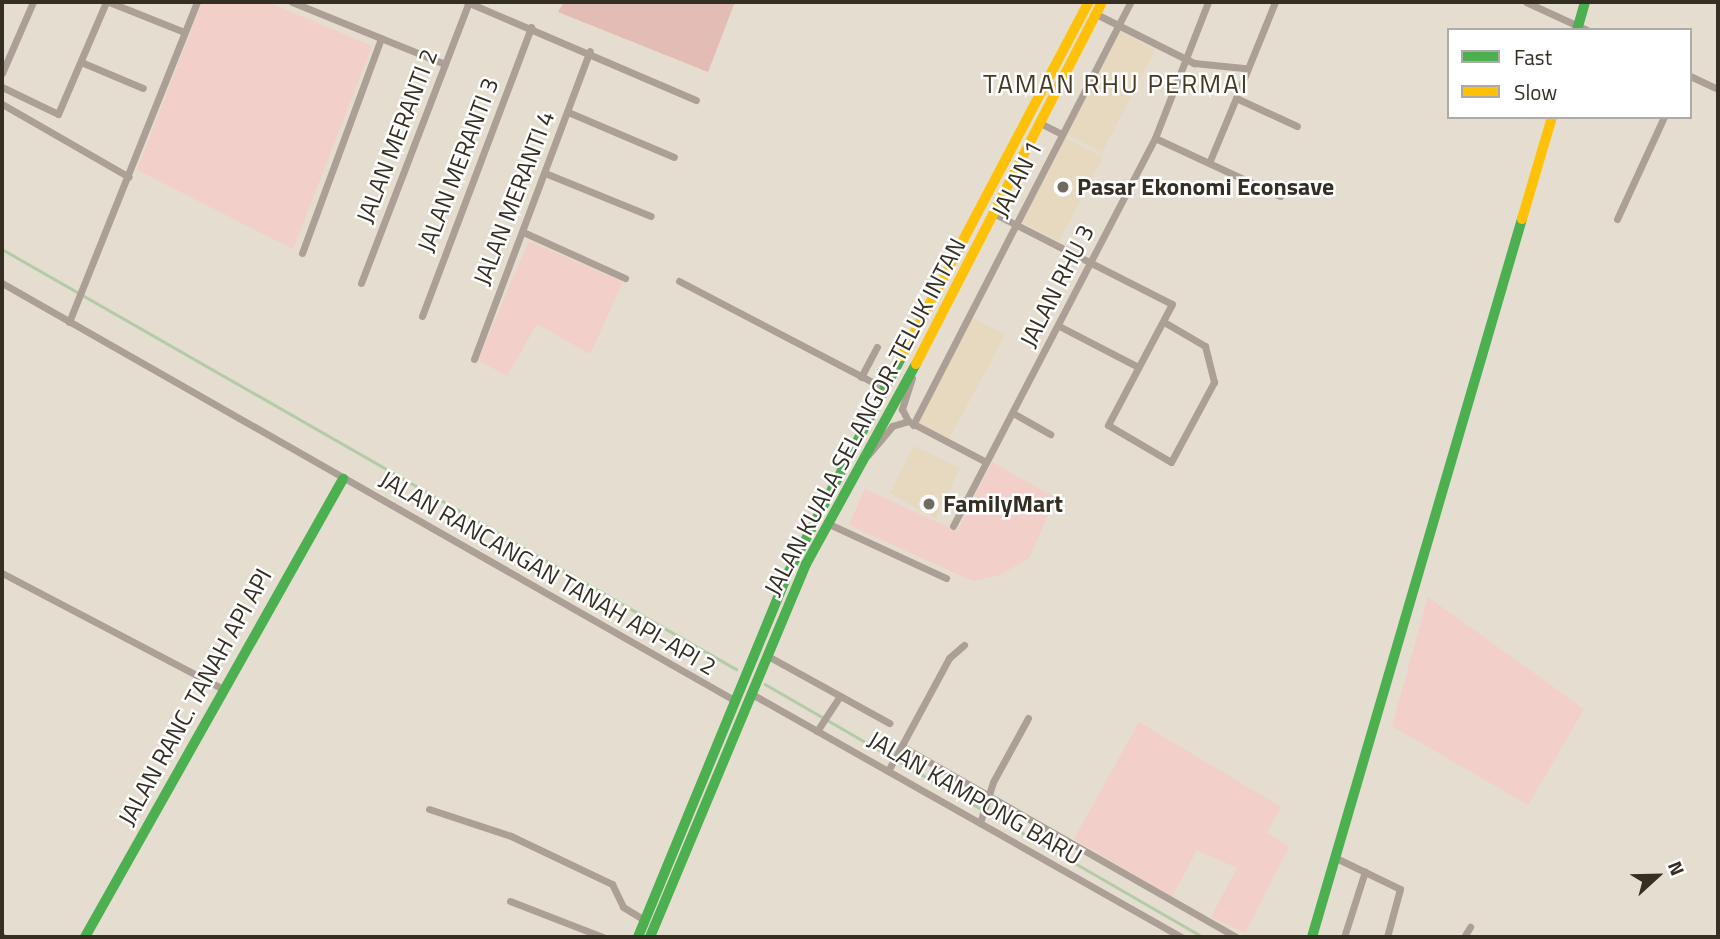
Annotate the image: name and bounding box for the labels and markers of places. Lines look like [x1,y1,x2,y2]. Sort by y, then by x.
place label: Pasar Ekonomi Econsave [1077,173,1334,201]
marker: Pasar Ekonomi Econsave [1055,179,1071,195]
place label: FamilyMart [943,490,1063,518]
marker: FamilyMart [921,496,937,512]

